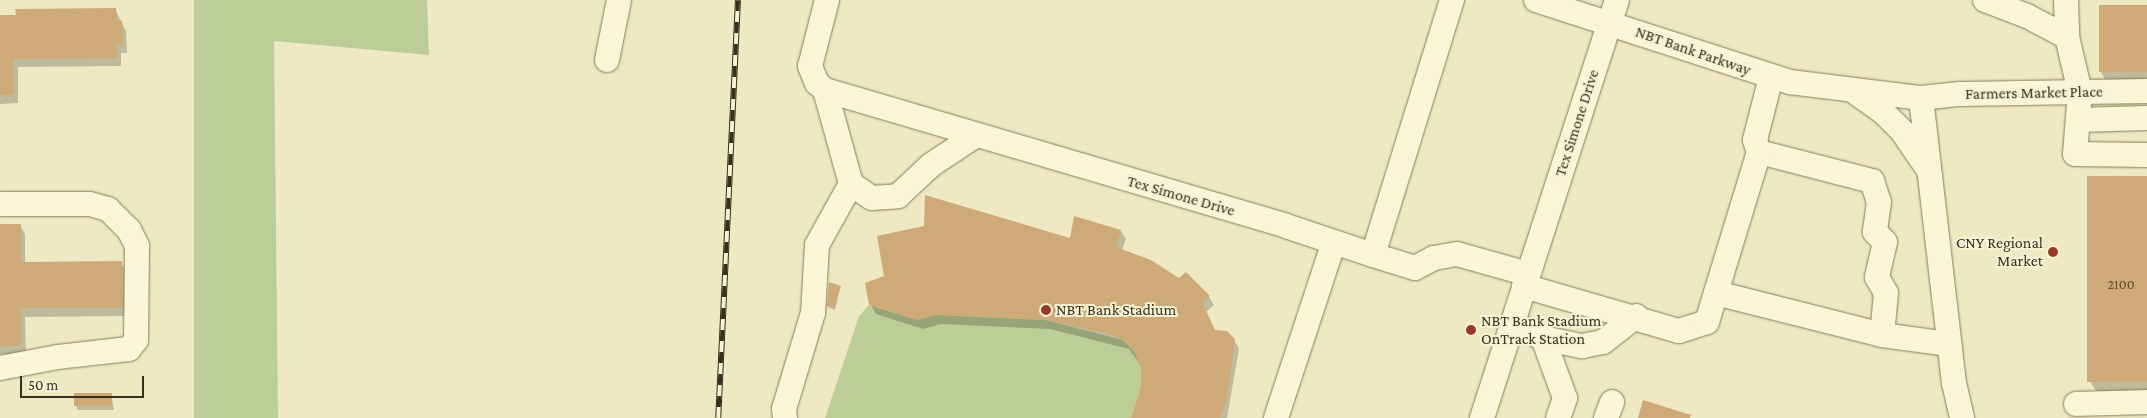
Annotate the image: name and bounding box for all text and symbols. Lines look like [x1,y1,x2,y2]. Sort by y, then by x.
street label: NBT Bank Parkway [1633,22,1753,80]
street label: Tex Simone Drive [1551,67,1603,179]
street label: Farmers Market Place [1965,82,2103,104]
street label: Tex Simone Drive [1125,171,1237,221]
place label: CNY Regional Market [1956,233,2043,271]
marker: CNY Regional Market [2047,246,2059,258]
house number: 2100 [2107,276,2135,292]
place label: NBT Bank Stadium [1056,300,1176,320]
marker: NBT Bank Stadium [1040,304,1052,316]
place label: NBT Bank Stadium OnTrack Station [1481,311,1601,349]
marker: NBT Bank Stadium OnTrack Station [1465,324,1477,336]
scale bar [22,366,146,398]
text: 50 m [28,377,58,393]

